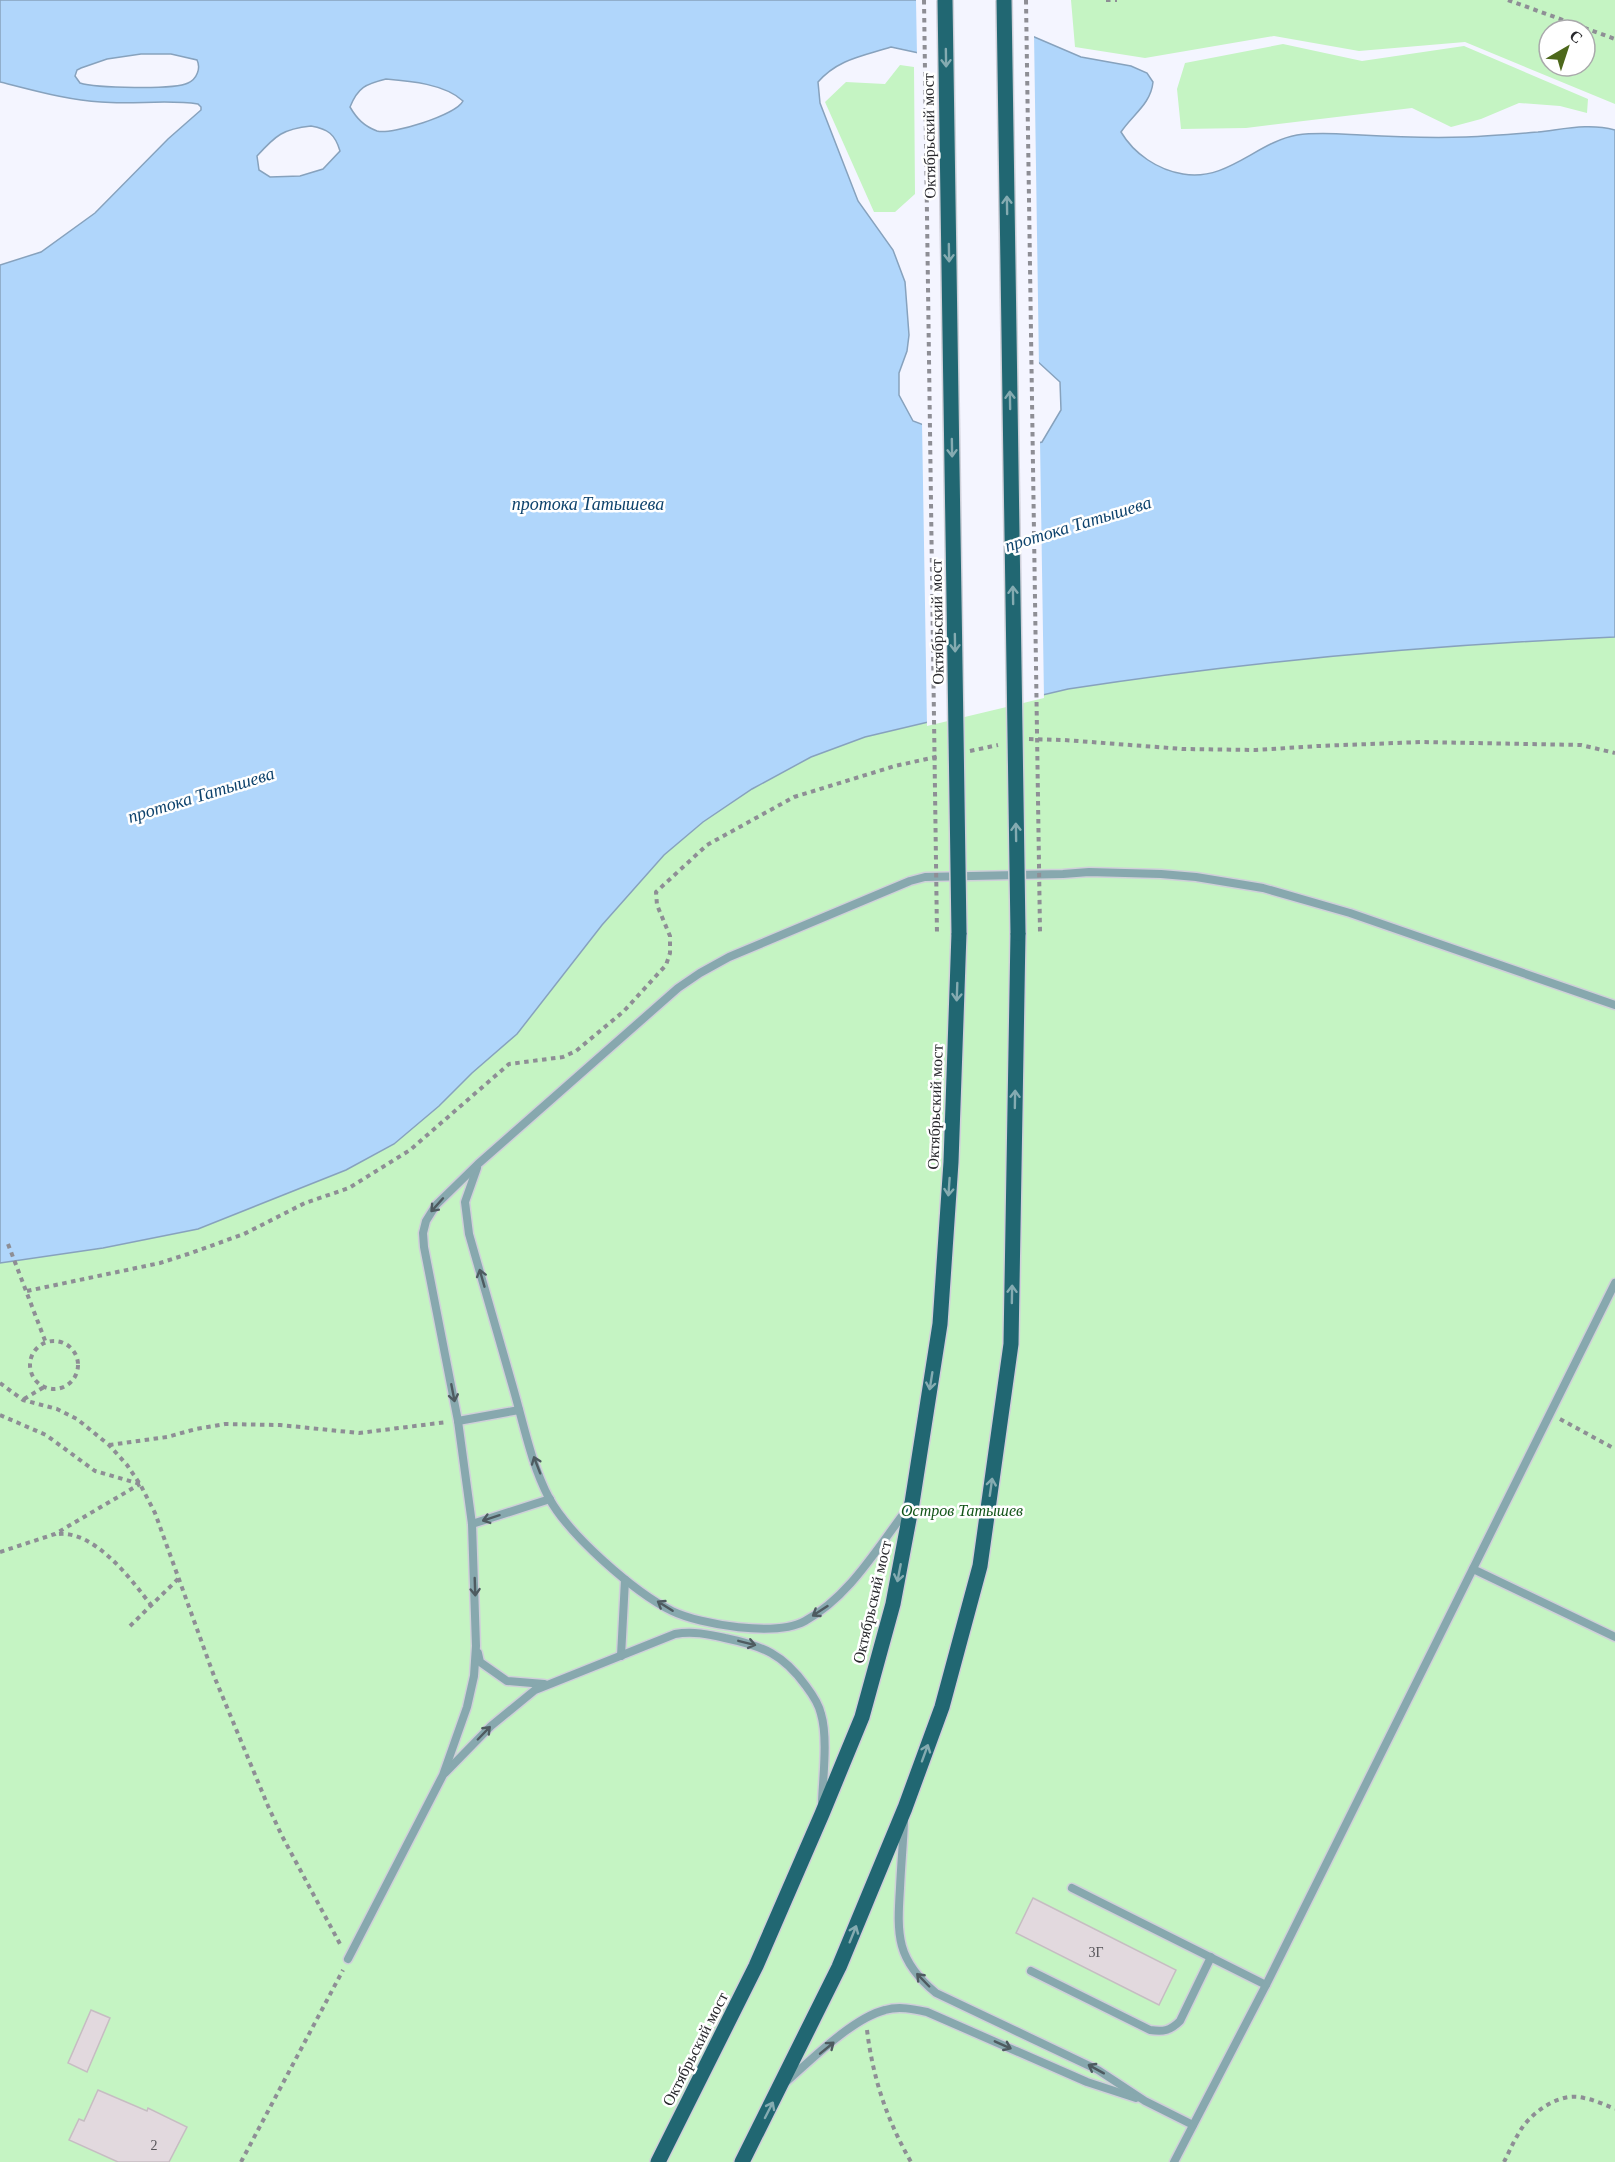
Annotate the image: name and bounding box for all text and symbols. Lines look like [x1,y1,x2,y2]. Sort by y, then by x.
north arrow [1537,18,1597,78]
text: С [1566,26,1586,47]
one-way arrow [940,48,952,68]
street label: Октябрьский мост [919,73,940,199]
one-way arrow [1001,196,1013,216]
one-way arrow [943,243,955,263]
one-way arrow [1004,391,1016,411]
one-way arrow [946,438,958,458]
water label: протока Татышева [1002,492,1154,556]
water label: протока Татышева [512,494,664,514]
street label: Октябрьский мост [927,559,948,685]
one-way arrow [1007,586,1019,606]
one-way arrow [949,633,961,653]
water label: протока Татышева [125,763,277,827]
one-way arrow [1011,823,1022,843]
one-way arrow [951,981,963,1001]
street label: Октябрьский мост [924,1044,947,1170]
one-way arrow [1009,1089,1021,1109]
one-way arrow [944,1176,955,1196]
one-way arrow [430,1198,444,1213]
one-way arrow [476,1269,487,1288]
one-way arrow [1006,1284,1018,1304]
one-way arrow [926,1370,937,1390]
one-way arrow [448,1383,459,1403]
one-way arrow [530,1456,541,1475]
one-way arrow [985,1478,996,1498]
park label: Остров Татышев [901,1502,1023,1520]
one-way arrow [482,1514,501,1525]
street label: Октябрьский мост [850,1539,895,1665]
one-way arrow [893,1563,904,1582]
one-way arrow [469,1576,480,1596]
one-way arrow [657,1600,674,1612]
one-way arrow [812,1605,829,1617]
one-way arrow [737,1637,756,1649]
one-way arrow [477,1726,491,1741]
one-way arrow [920,1744,931,1763]
one-way arrow [848,1925,859,1944]
house number: 3Г [1088,1945,1104,1960]
one-way arrow [916,1973,930,1988]
street label: Октябрьский мост [659,1989,732,2109]
one-way arrow [819,2041,835,2054]
one-way arrow [994,2041,1012,2052]
one-way arrow [1088,2063,1105,2075]
one-way arrow [763,2102,775,2119]
house number: 2 [151,2138,158,2153]

